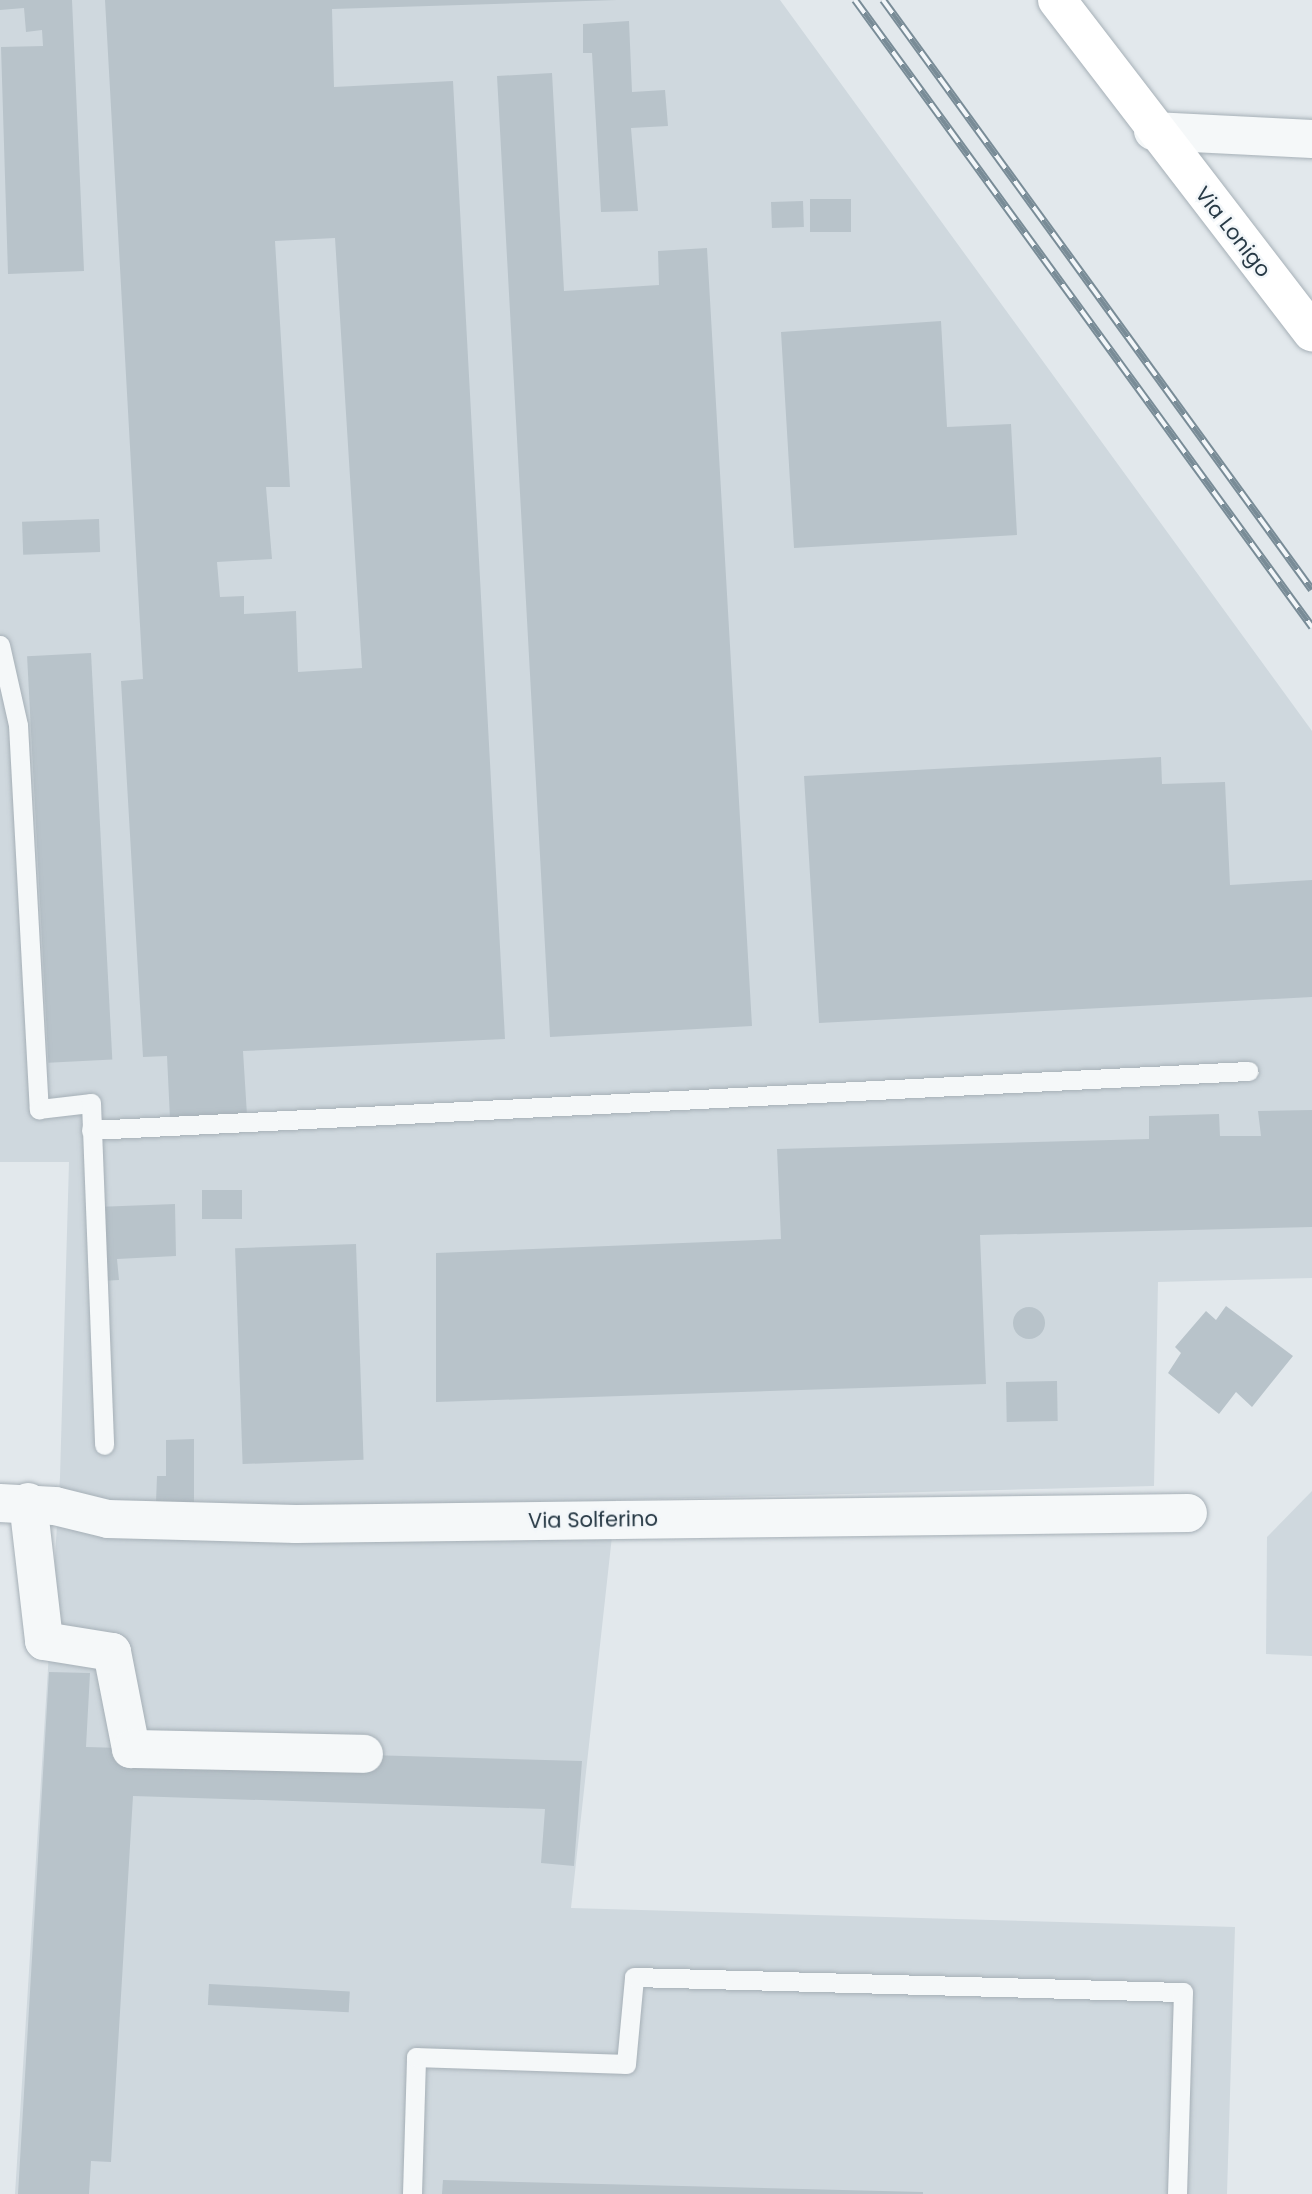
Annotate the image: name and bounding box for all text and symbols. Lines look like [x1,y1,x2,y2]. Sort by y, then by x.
street label: Via Lonigo [1190,182,1276,282]
street label: Via Solferino [528,1506,658,1534]

